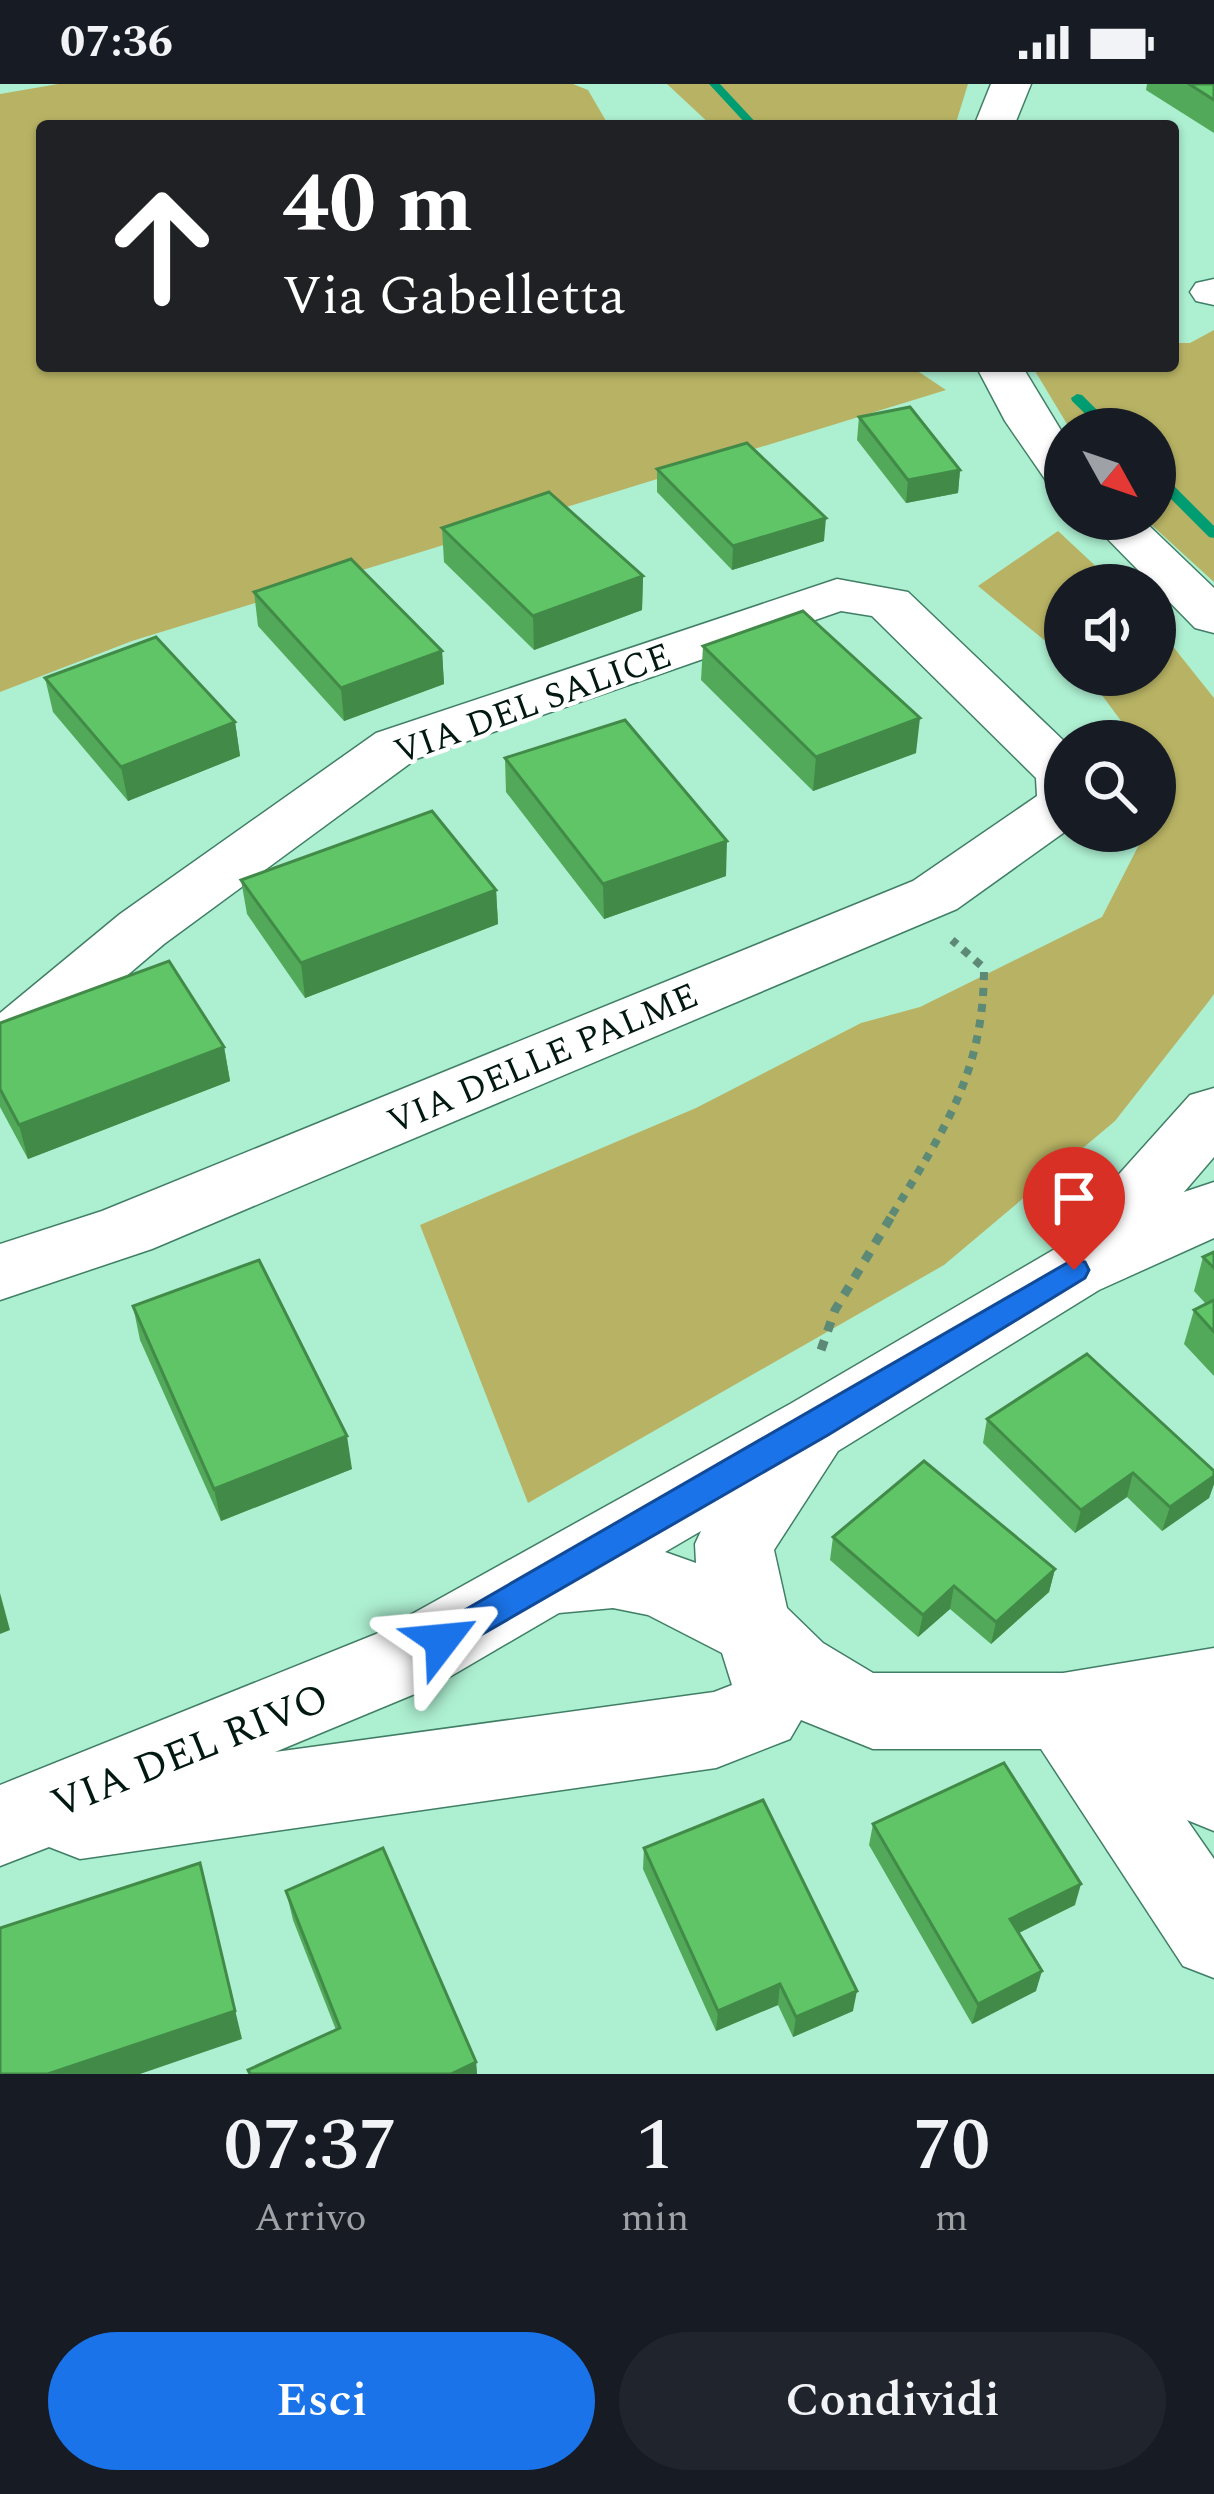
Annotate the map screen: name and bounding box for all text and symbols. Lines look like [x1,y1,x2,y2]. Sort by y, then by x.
text: 07:36 [60,8,173,77]
text: 40 m [282,141,473,269]
icon: ahead [84,168,240,324]
text: Via Gabelletta [282,256,626,338]
north arrow [1044,408,1176,540]
map controls [1044,408,1176,852]
button: sound [1044,564,1176,696]
street label: VIA DEL SALICE [386,629,679,780]
button: search [1044,720,1176,852]
street label: VIA DELLE PALME [379,969,707,1150]
pin [1023,1147,1125,1270]
icon: arrive [1041,1165,1107,1231]
position arrow [379,1577,505,1703]
street label: VIA DEL RIVO [42,1667,338,1836]
text: 07:37 [224,2092,397,2201]
text: 1 [636,2092,674,2201]
text: 70 [913,2092,990,2201]
text: Arrivo [254,2189,367,2248]
text: min [621,2189,689,2248]
text: m [935,2189,968,2248]
button: Esci [48,2332,595,2470]
button: Condividi [619,2332,1166,2470]

